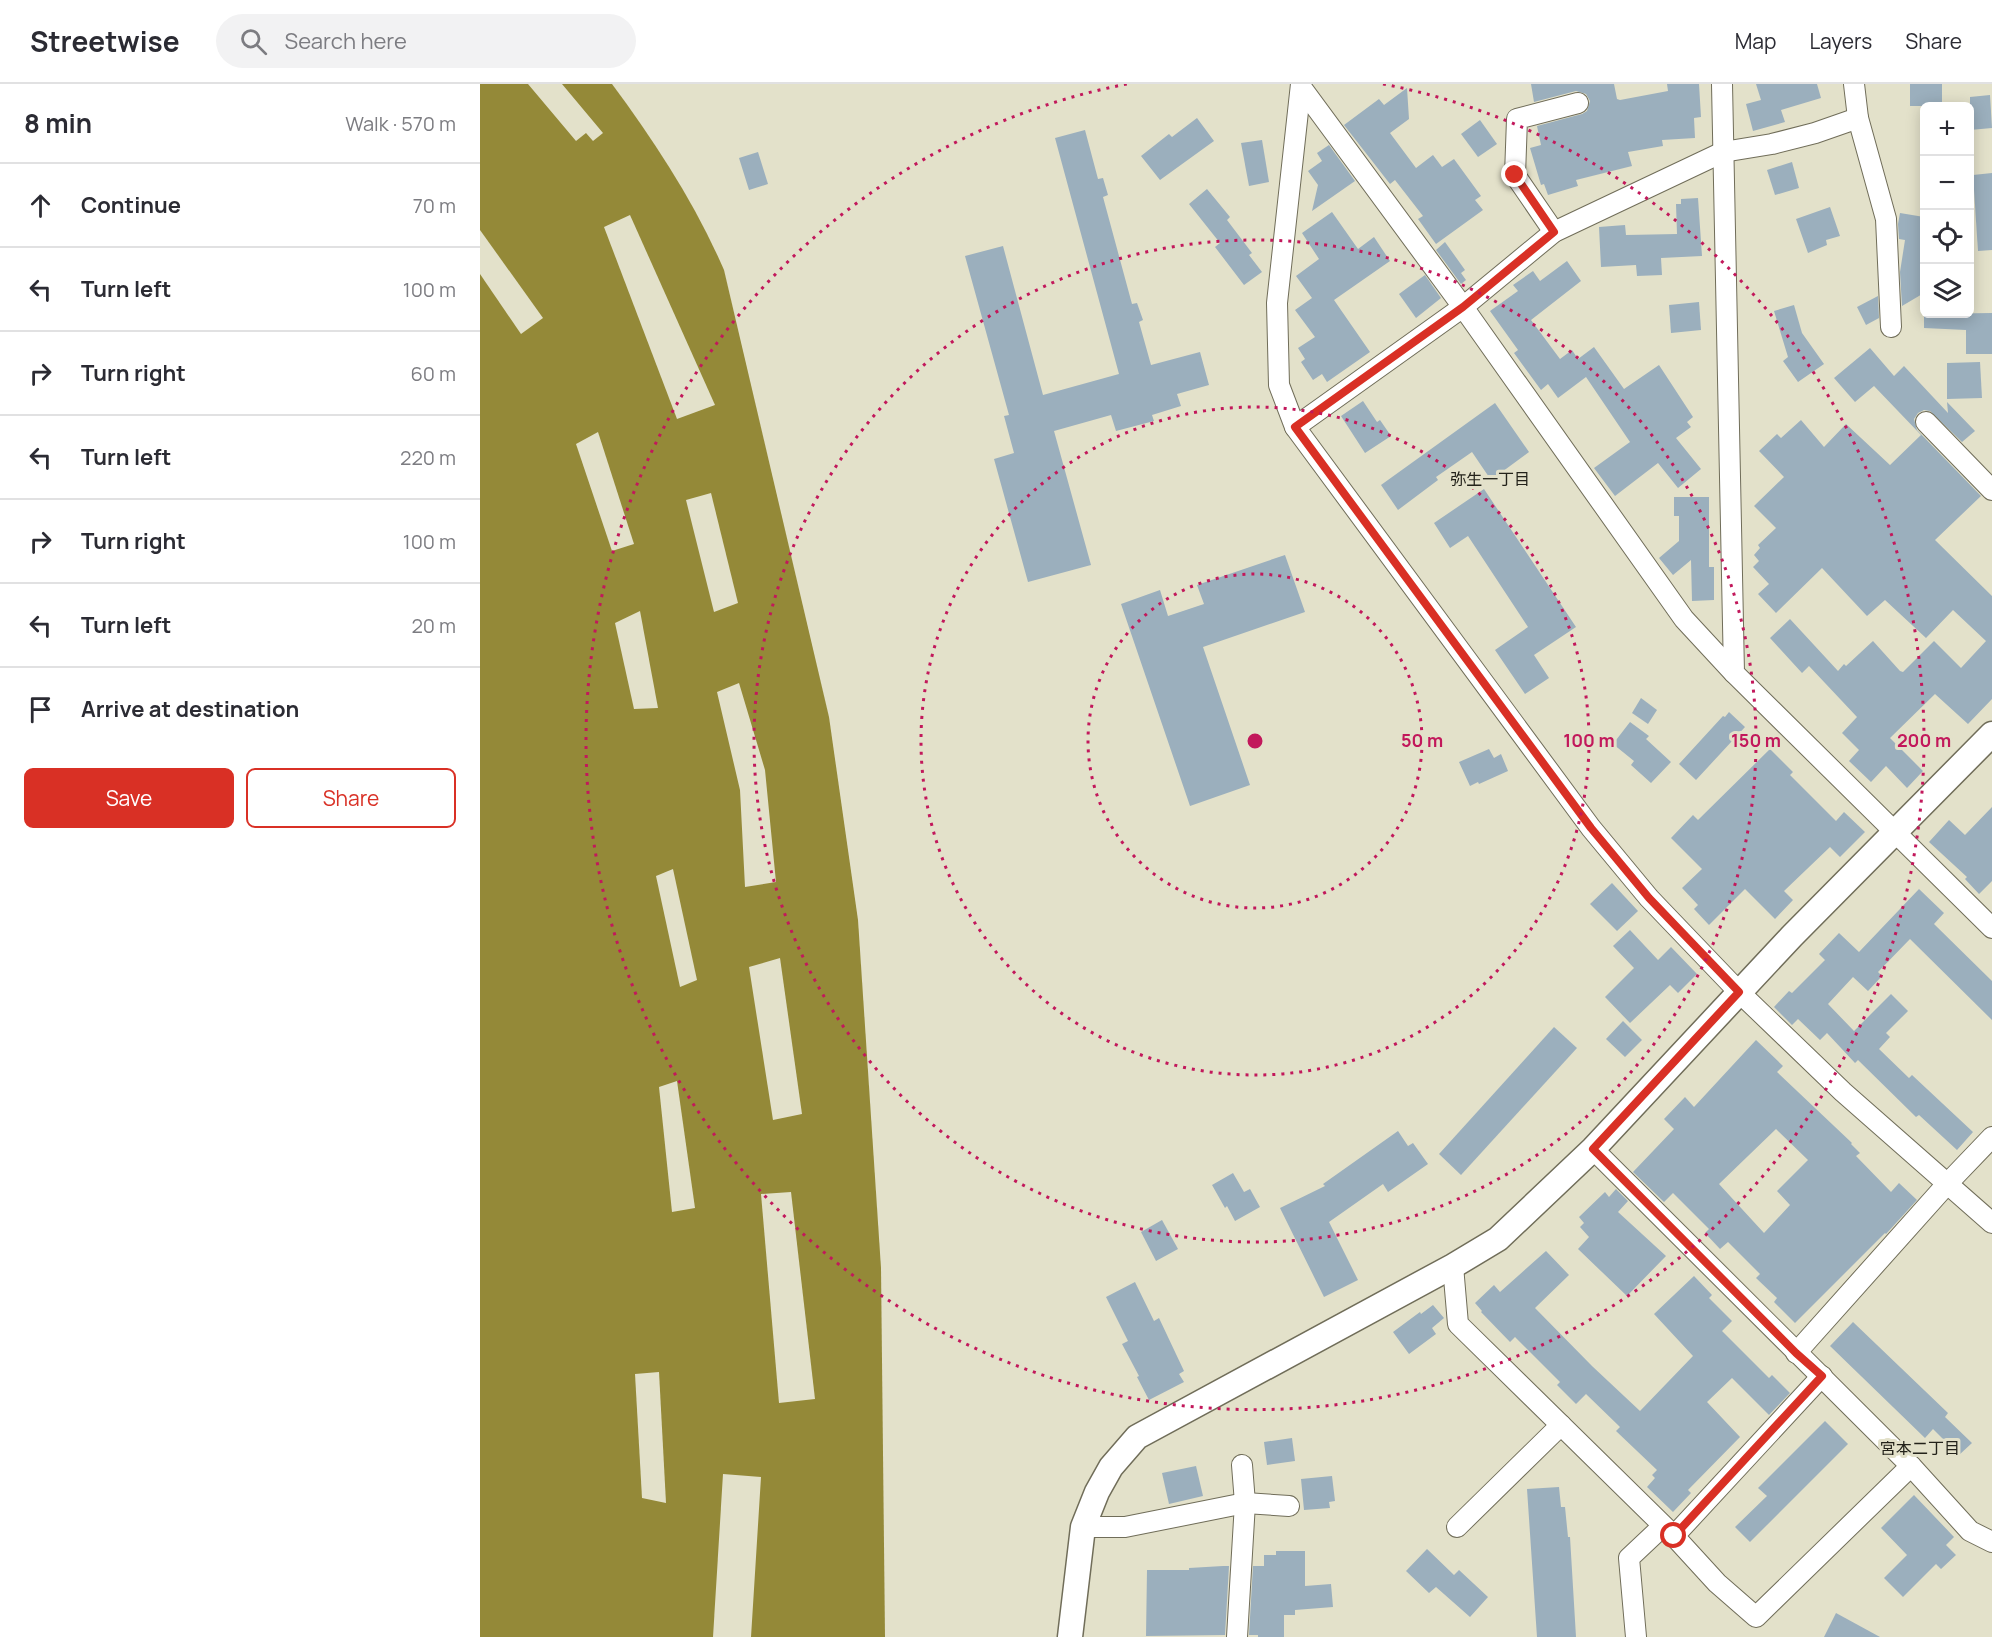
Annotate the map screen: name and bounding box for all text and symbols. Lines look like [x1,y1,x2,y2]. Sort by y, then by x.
search box [216,14,636,68]
text: Streetwise [30,22,180,60]
icon: search [237,25,270,58]
text: Search here [285,26,407,56]
text: Map [1735,27,1776,55]
text: Layers [1809,27,1872,55]
text: Share [1905,27,1962,55]
map controls [1920,102,1974,318]
button: + [1920,102,1974,156]
text: 8 min [24,105,92,141]
text: Walk · 570 m [345,110,456,137]
button: − [1920,156,1974,210]
route end [1501,161,1527,187]
icon: ahead [24,189,57,222]
text: Continue [81,190,181,220]
text: 70 m [413,192,456,219]
button: locate [1920,210,1974,264]
button: layers [1920,264,1974,318]
icon: left [24,273,57,306]
text: Turn left [81,274,171,304]
text: 100 m [403,276,456,303]
icon: right [24,357,57,390]
text: Turn right [81,358,186,388]
text: 60 m [410,360,456,387]
icon: left [24,441,57,474]
text: Turn left [81,442,171,472]
text: 220 m [400,444,456,471]
district label: 弥生一丁目 [1450,468,1530,490]
icon: right [24,525,57,558]
text: Turn right [81,526,186,556]
text: 100 m [403,528,456,555]
icon: left [24,609,57,642]
text: Turn left [81,610,171,640]
text: 20 m [411,612,456,639]
icon: arrive [24,693,57,726]
text: Arrive at destination [81,694,299,724]
text: 50 m [1401,728,1443,752]
text: 100 m [1563,728,1615,752]
text: 150 m [1731,728,1781,752]
text: 200 m [1897,728,1951,752]
centre of rings [1245,731,1265,751]
button: Save [24,768,234,828]
button: Share [246,768,456,828]
district label: 宮本二丁目 [1880,1437,1960,1459]
route start [1660,1522,1686,1548]

